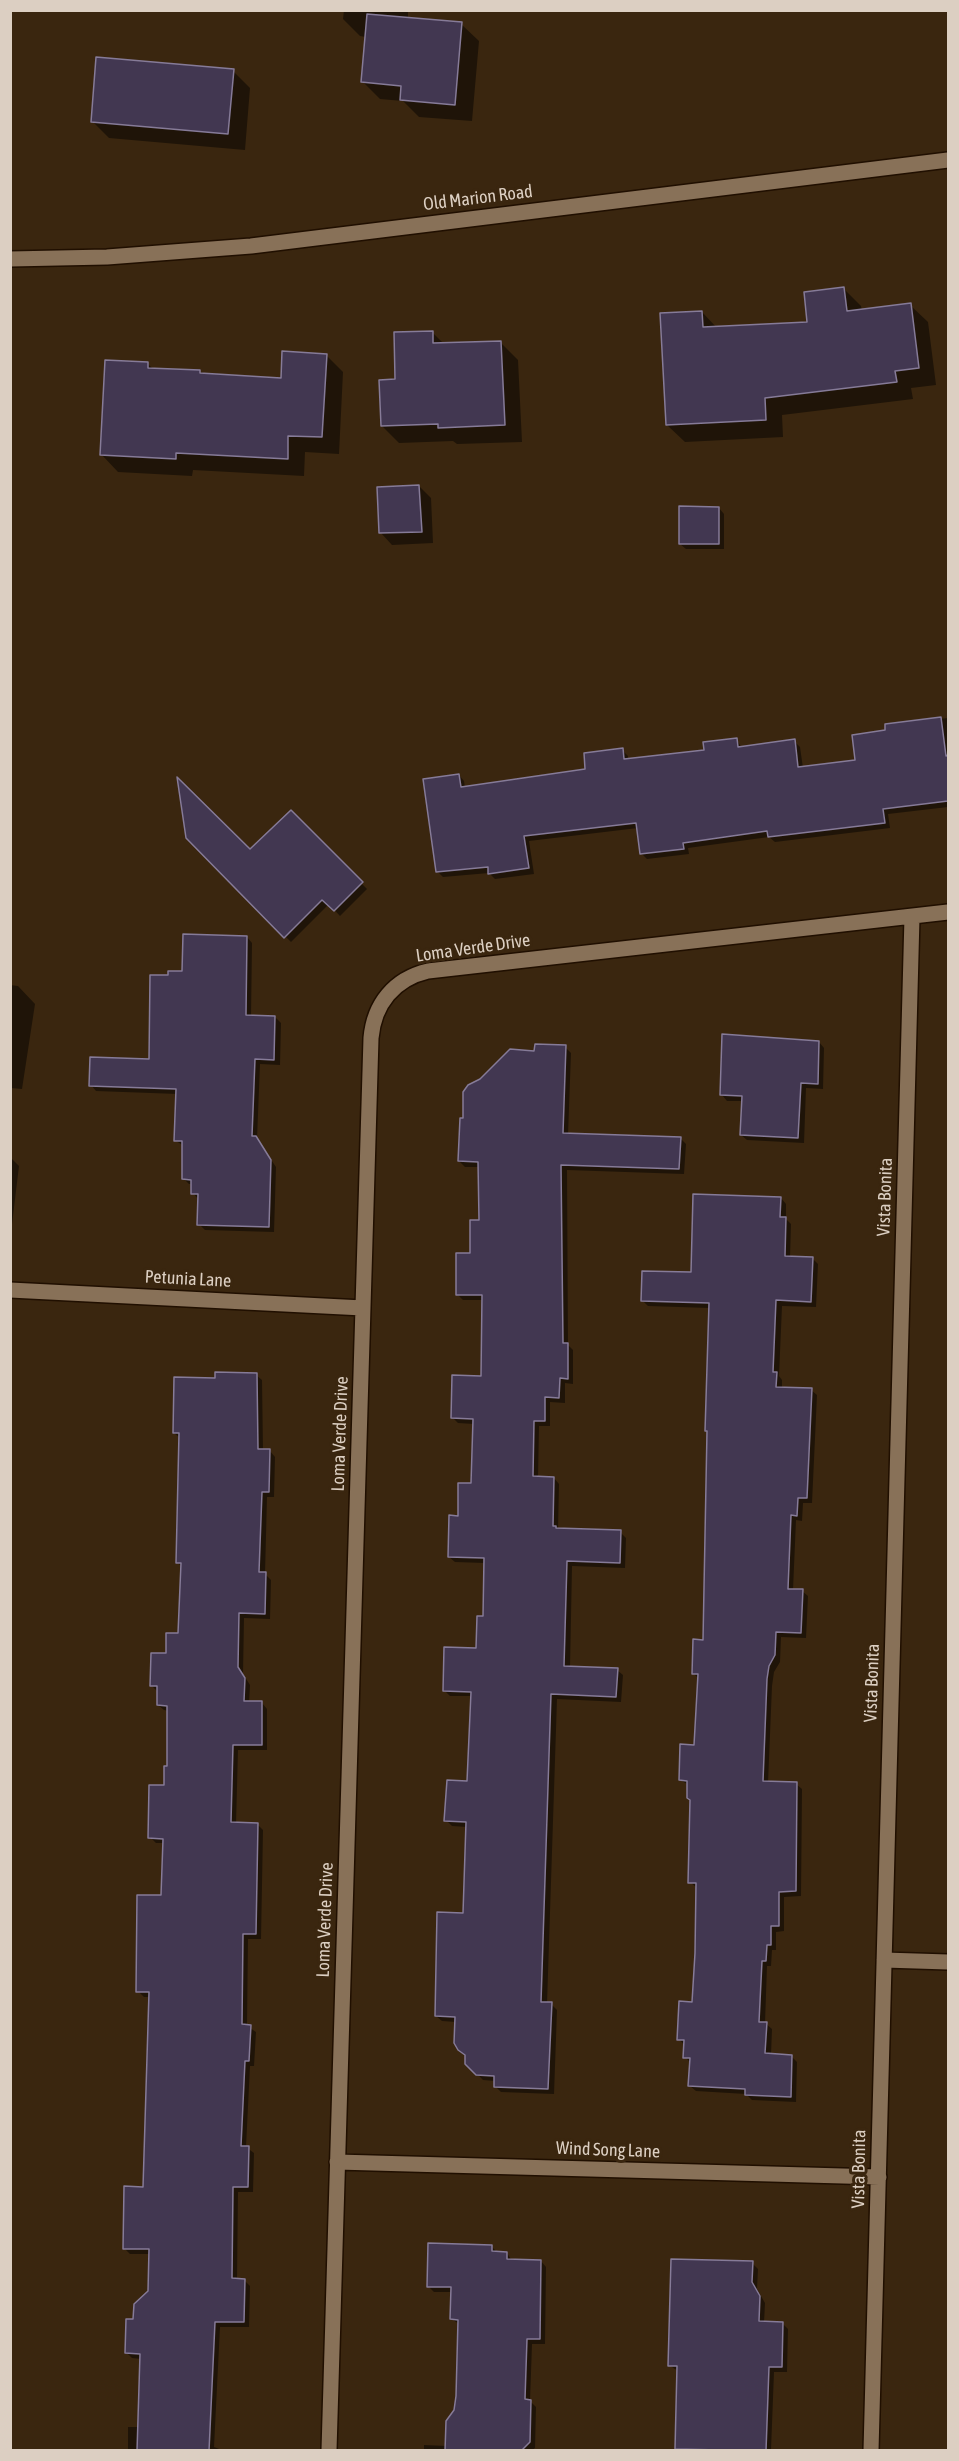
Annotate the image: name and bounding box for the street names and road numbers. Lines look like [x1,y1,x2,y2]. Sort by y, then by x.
street label: Old Marion Road [422,181,534,215]
street label: Loma Verde Drive [415,929,531,967]
street label: Vista Bonita [873,1157,897,1237]
street label: Petunia Lane [144,1266,232,1292]
street label: Loma Verde Drive [327,1376,353,1492]
street label: Vista Bonita [860,1643,884,1723]
street label: Loma Verde Drive [312,1862,338,1978]
street label: Vista Bonita [848,2129,870,2209]
street label: Wind Song Lane [556,2137,660,2163]

